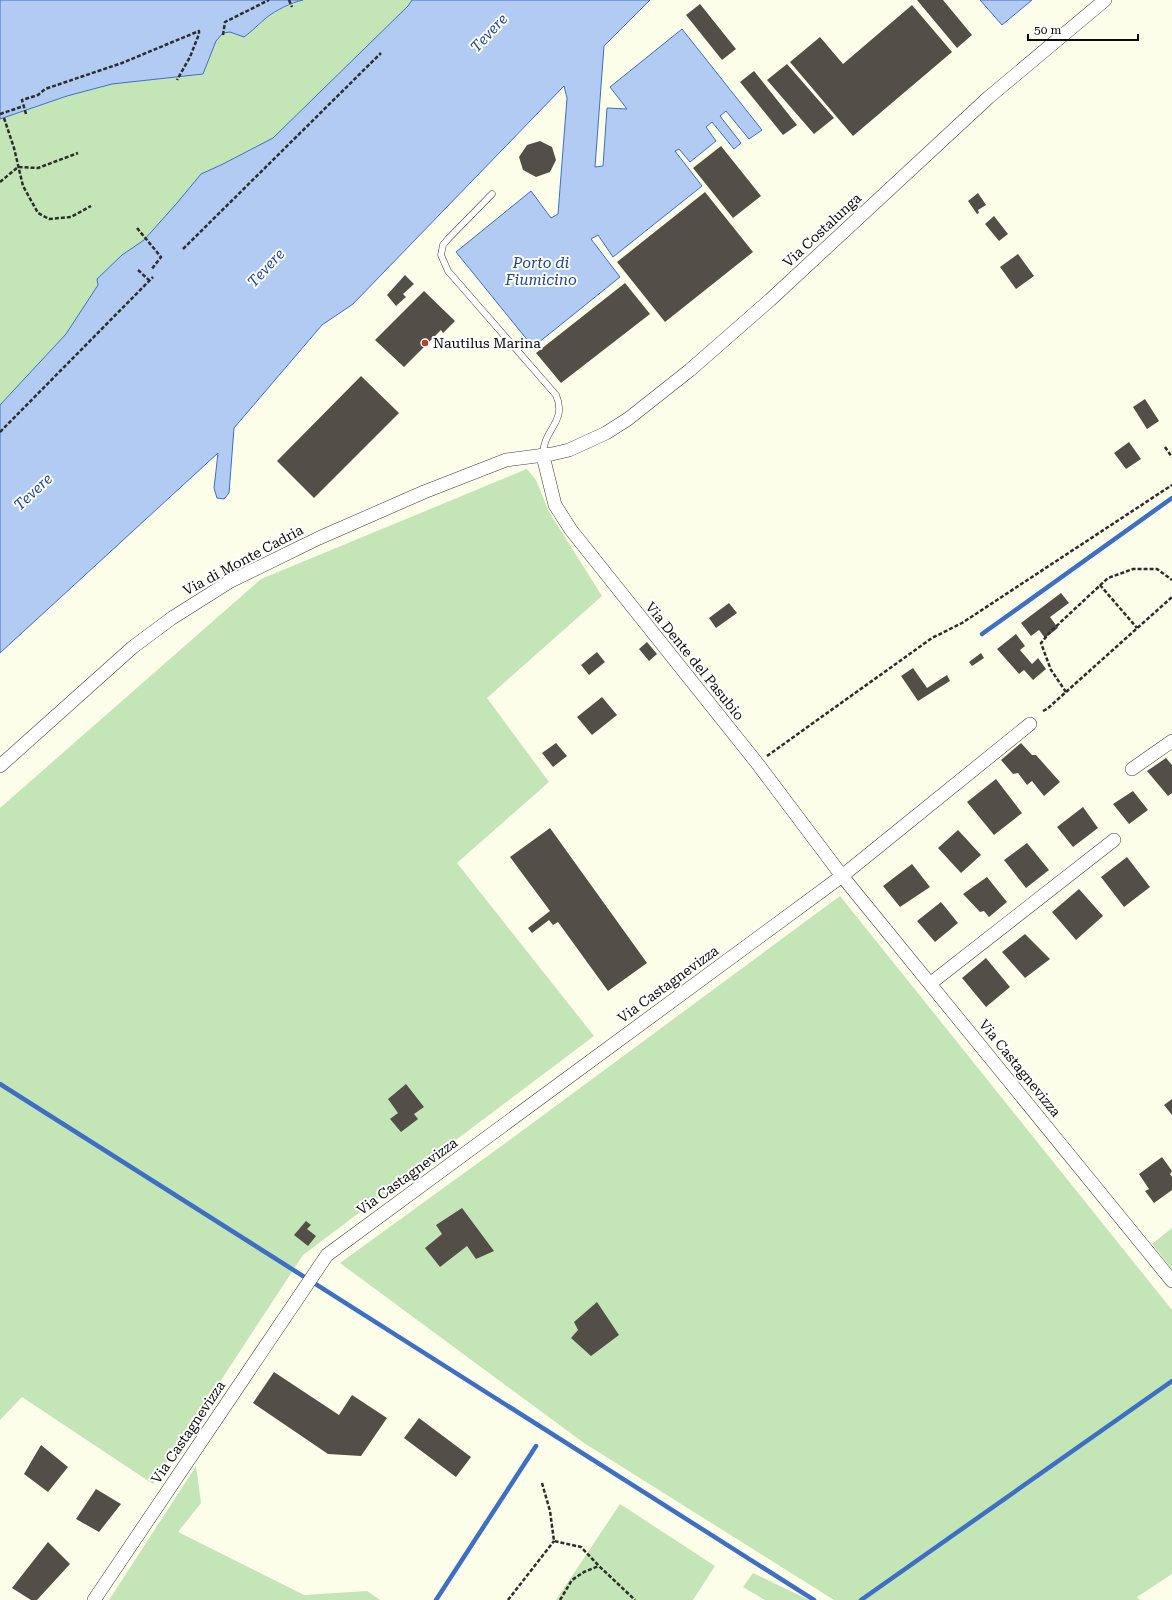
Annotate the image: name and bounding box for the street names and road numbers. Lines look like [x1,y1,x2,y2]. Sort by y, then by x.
street label: Via Costalunga [780,189,865,270]
street label: Via di Monte Cadria [180,521,306,598]
street label: Via Dente del Pasubio [642,599,748,723]
street label: Via Castagnevizza [615,942,722,1026]
street label: Via Castagnevizza [976,1016,1064,1120]
street label: Via Castagnevizza [354,1134,461,1218]
street label: Via Castagnevizza [148,1377,228,1486]

